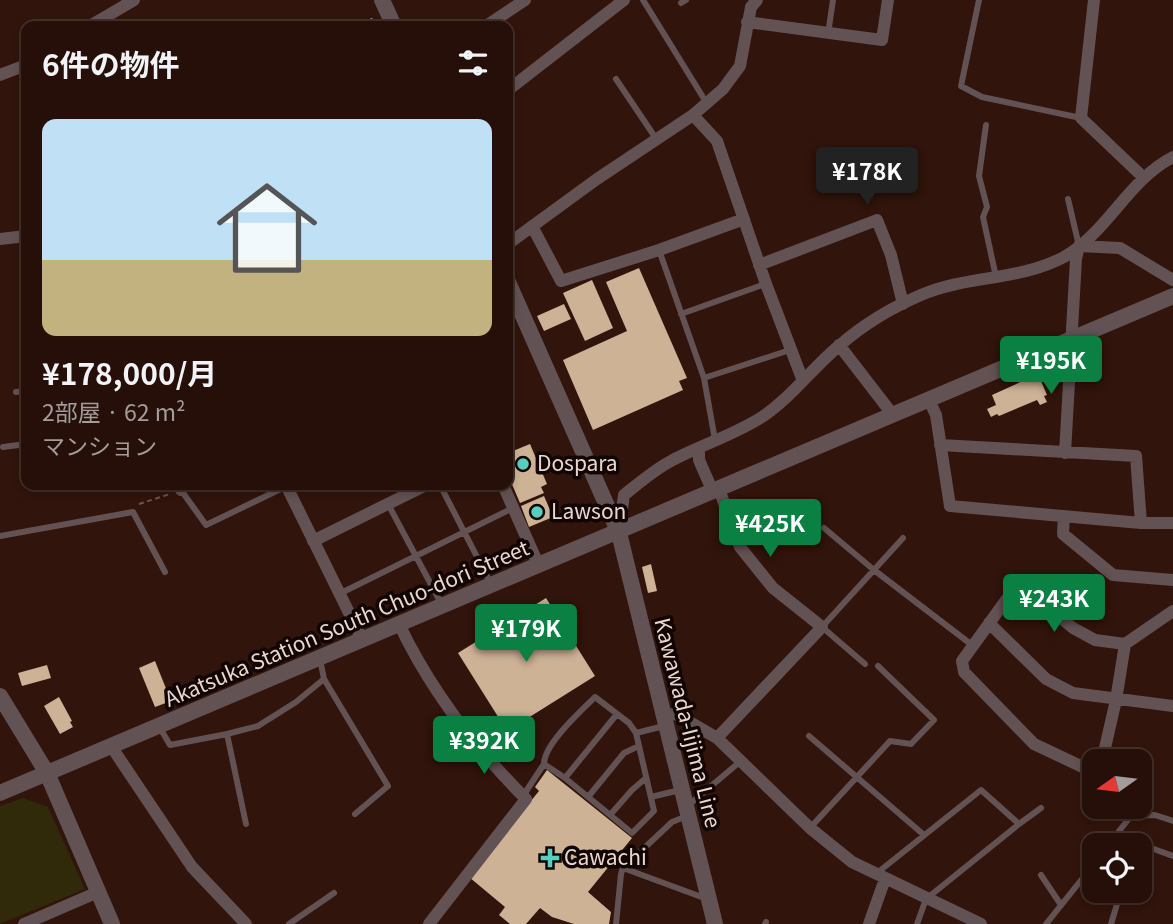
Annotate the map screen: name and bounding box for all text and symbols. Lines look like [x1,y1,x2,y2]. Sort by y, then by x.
text: 6件の物件 [42,41,180,85]
icon: filters [454,44,492,82]
pin: ¥178K [818,148,916,207]
text: ¥178K [832,153,902,187]
icon: home [204,165,330,291]
pin: ¥195K [1002,336,1100,396]
text: ¥195K [1016,342,1086,376]
text: ¥178,000/月 [42,350,217,394]
text: 2部屋 · 62 m² [42,394,185,428]
text: マンション [42,428,157,462]
place label: Dospara [537,447,618,477]
marker: Dospara [515,456,531,472]
place label: Lawson [551,495,626,525]
pin: ¥425K [721,500,819,559]
marker: Lawson [529,504,545,520]
text: ¥425K [735,505,805,539]
street label: Akatsuka Station South Chuo-dori Street [159,531,533,713]
pin: ¥243K [1005,574,1103,634]
text: ¥243K [1019,580,1089,614]
pin: ¥179K [477,604,575,664]
text: ¥179K [491,610,561,644]
street label: Kawawada-Iijima Line [648,614,730,831]
pin: ¥392K [435,716,533,776]
text: ¥392K [449,722,519,756]
north arrow [1082,749,1152,819]
map controls [1082,749,1152,903]
button: locate [1082,833,1152,903]
place label: Cawachi [564,841,647,871]
marker: Cawachi [542,850,558,866]

